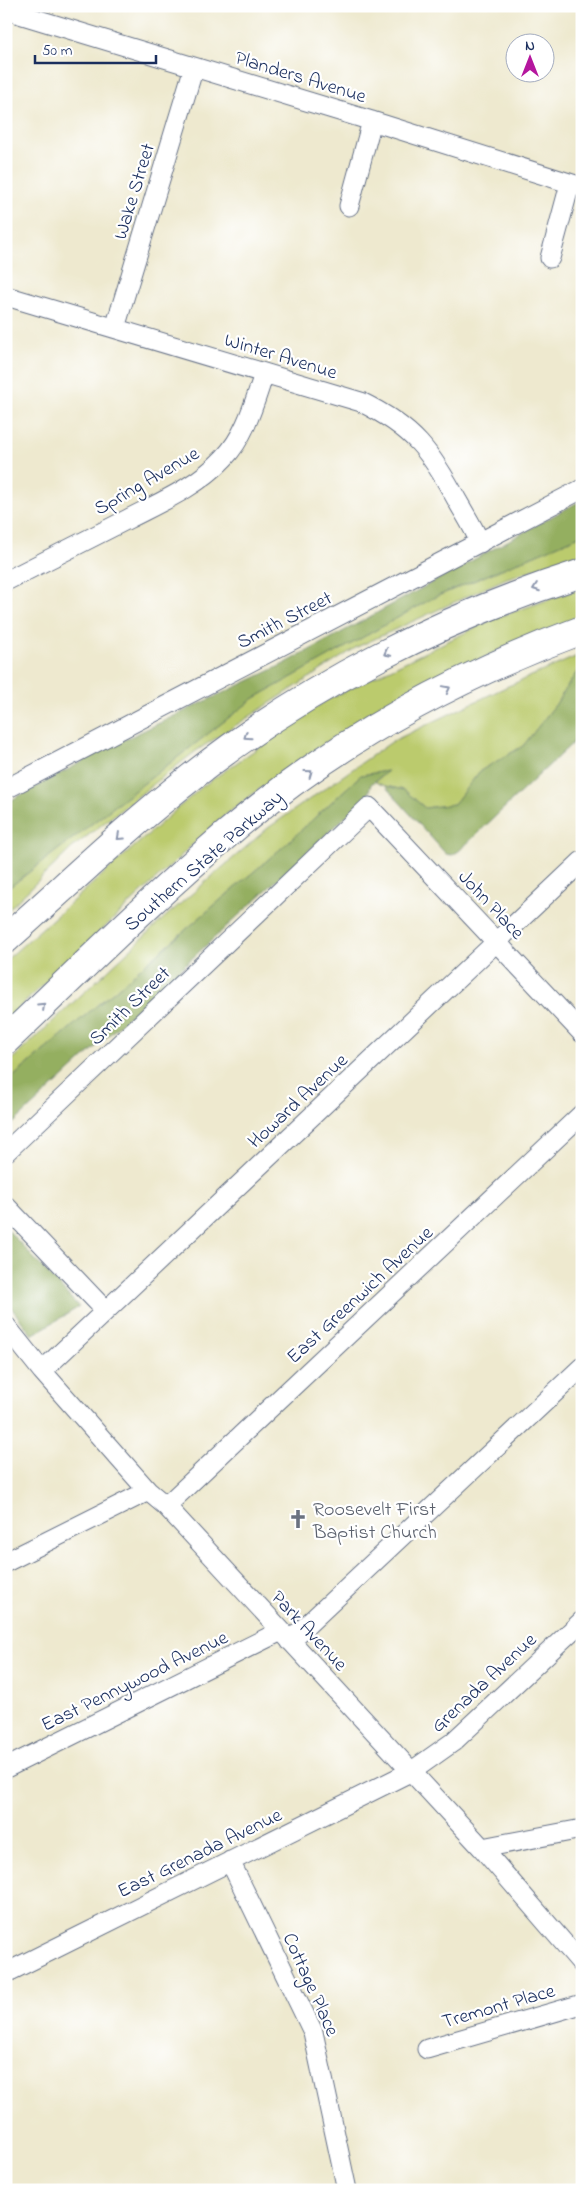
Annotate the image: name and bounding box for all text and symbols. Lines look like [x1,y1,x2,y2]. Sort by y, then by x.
scale bar [35,32,156,64]
north arrow [506,32,556,82]
text: N [525,36,535,57]
text: 50 m [42,40,73,62]
street label: Planders Avenue [231,45,369,112]
street label: Wake Street [107,140,164,244]
street label: Winter Avenue [220,326,340,388]
street label: Spring Avenue [89,440,206,525]
one-way arrow [532,582,540,592]
street label: Smith Street [232,585,338,658]
one-way arrow [383,647,392,657]
one-way arrow [442,685,451,695]
one-way arrow [244,730,253,739]
one-way arrow [303,770,312,779]
street label: Southern State Parkway [118,784,291,939]
one-way arrow [116,831,125,840]
street label: John Place [450,864,530,947]
street label: Smith Street [83,960,178,1053]
one-way arrow [36,1003,45,1012]
street label: Howard Avenue [242,1047,355,1156]
street label: East Greenwich Avenue [281,1220,441,1372]
place label: Roosevelt First Baptist Church [312,1496,437,1548]
church icon: Roosevelt First Baptist Church [287,1508,309,1530]
street label: Park Avenue [263,1585,353,1679]
street label: East Pennywood Avenue [37,1624,234,1740]
street label: Grenada Avenue [425,1627,544,1741]
street label: East Grenada Avenue [113,1802,287,1907]
street label: Cottage Place [273,1928,346,2042]
street label: Tremont Place [439,1977,559,2037]

